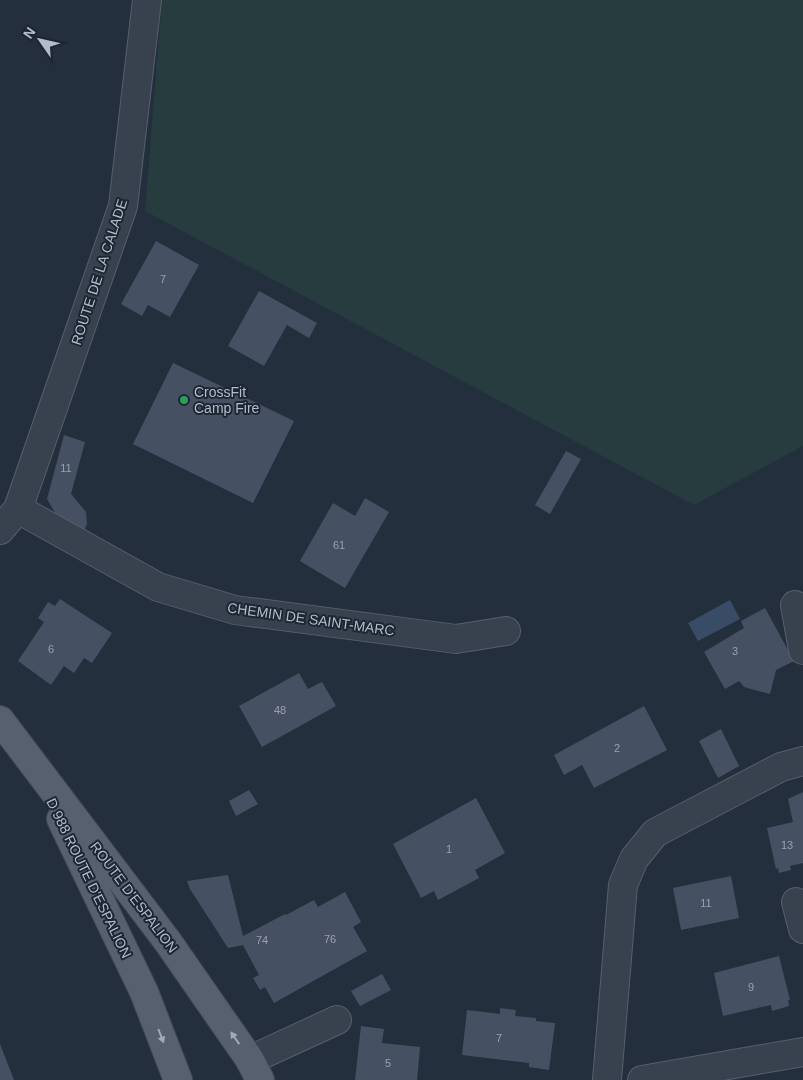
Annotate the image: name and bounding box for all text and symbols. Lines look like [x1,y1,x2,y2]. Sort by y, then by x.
north arrow [15,15,65,65]
text: N [20,24,39,41]
street label: ROUTE DE LA CALADE [68,197,130,347]
house number: 7 [160,273,166,285]
place label: CrossFit Camp Fire [194,384,260,416]
marker: CrossFit Camp Fire [178,394,190,406]
house number: 11 [60,462,72,474]
house number: 61 [333,539,345,551]
street label: CHEMIN DE SAINT-MARC [226,599,396,639]
house number: 6 [48,643,54,655]
house number: 3 [732,645,738,657]
house number: 48 [274,704,286,716]
house number: 2 [614,742,620,754]
street label: D 988 ROUTE D'ESPALION [43,795,135,961]
street label: ROUTE D'ESPALION [87,838,181,956]
house number: 13 [781,839,793,851]
house number: 1 [446,843,452,855]
house number: 11 [700,897,712,909]
house number: 76 [324,933,336,945]
house number: 74 [256,934,268,946]
house number: 9 [748,981,754,993]
one-way arrow [157,1029,165,1044]
one-way arrow [230,1031,240,1045]
house number: 7 [496,1032,502,1044]
house number: 5 [385,1057,391,1069]

